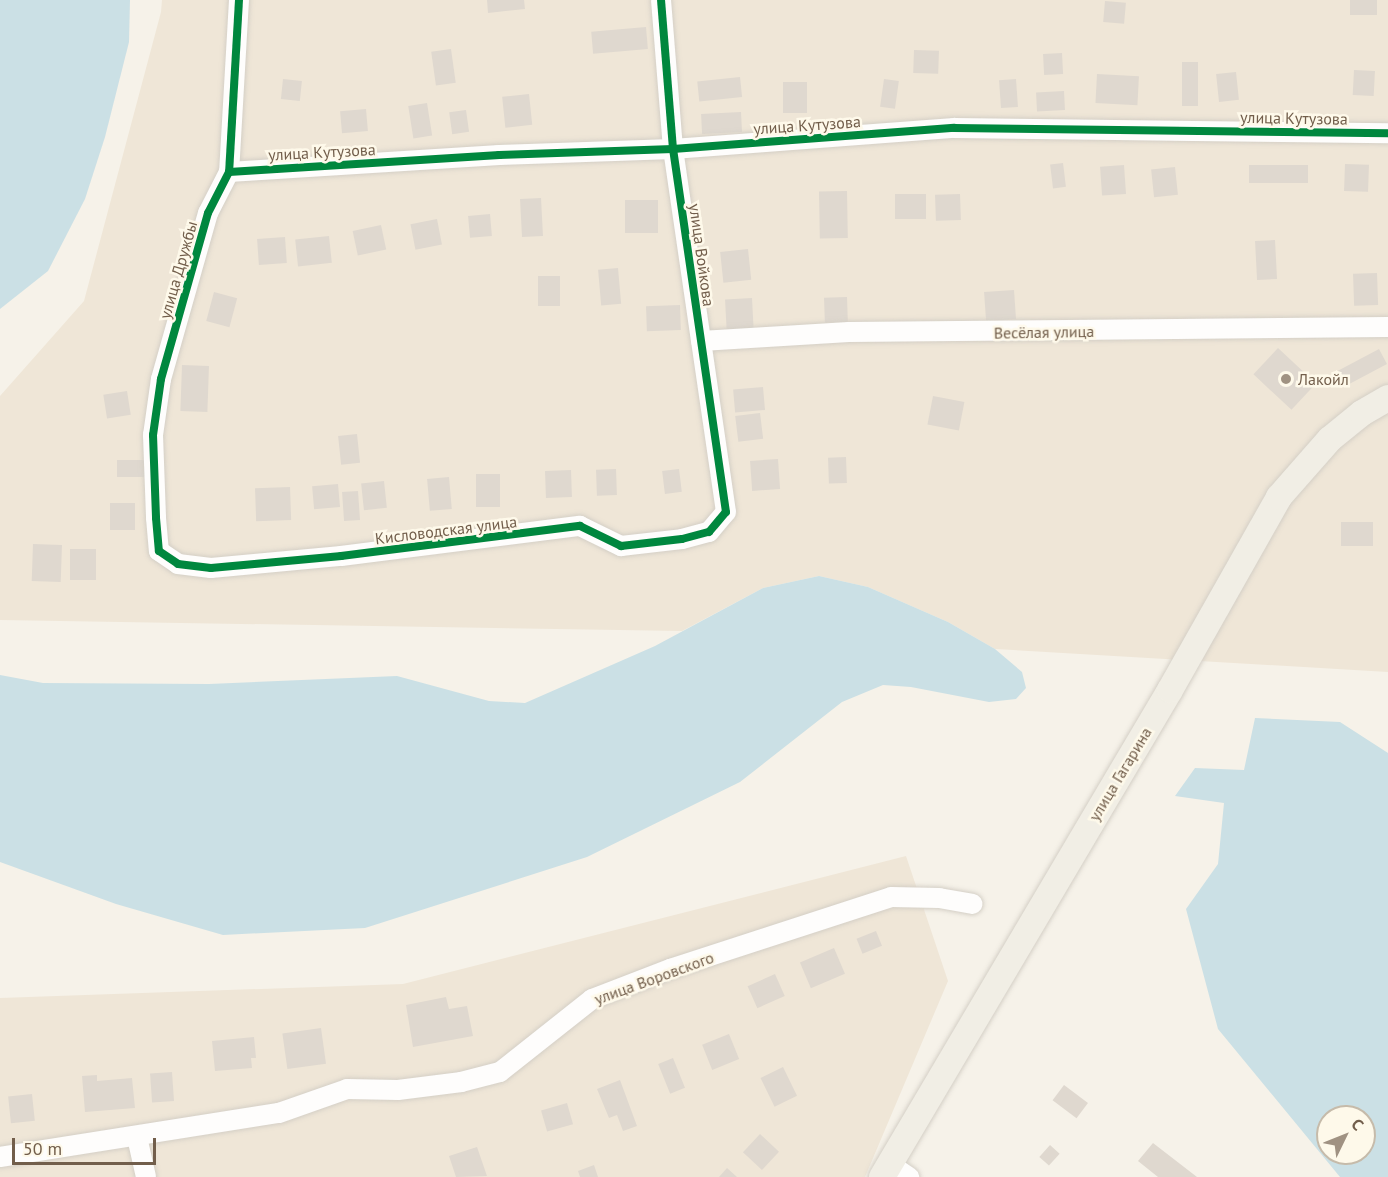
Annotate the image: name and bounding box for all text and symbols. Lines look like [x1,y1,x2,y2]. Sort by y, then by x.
street label: улица Кутузова [1240,107,1348,129]
street label: улица Кутузова [753,112,861,138]
street label: улица Кутузова [268,140,376,164]
street label: улица Войкова [685,202,719,308]
street label: улица Дружбы [155,219,201,321]
street label: Весёлая улица [994,322,1094,342]
place label: Лакойл [1298,369,1349,389]
marker: Лакойл [1279,372,1293,386]
street label: Кисловодская улица [374,512,518,548]
street label: улица Гагарина [1084,724,1156,824]
street label: улица Воровского [592,947,716,1009]
north arrow [1316,1105,1376,1165]
text: С [1347,1114,1368,1134]
scale bar [15,1126,159,1164]
text: 50 m [23,1137,62,1160]

